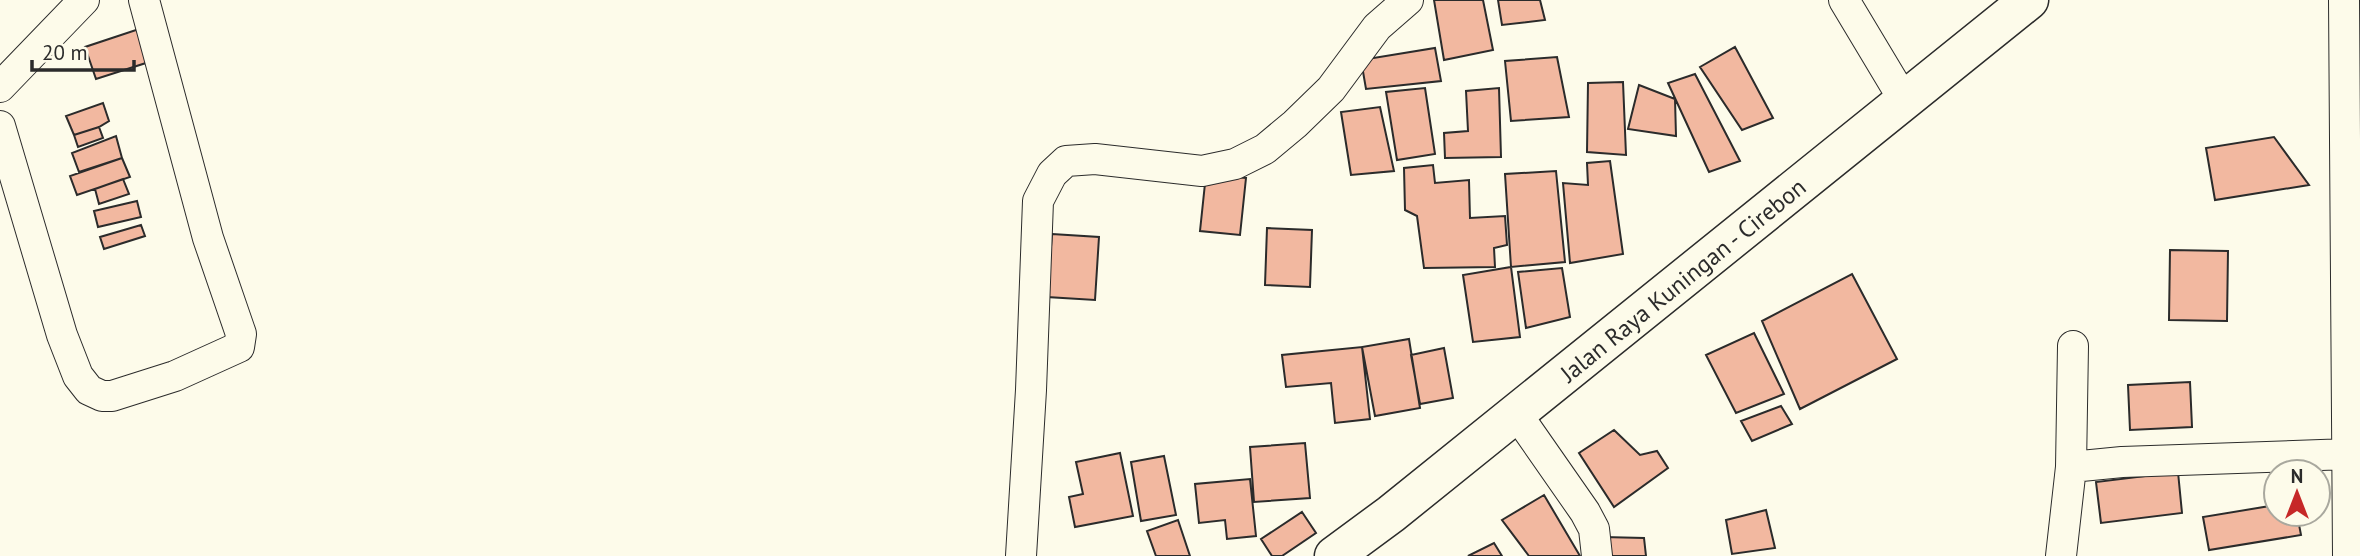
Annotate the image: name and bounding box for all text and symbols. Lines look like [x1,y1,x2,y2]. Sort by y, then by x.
scale bar [32,28,133,72]
text: 20 m [42,39,88,66]
street label: Jalan Raya Kuningan - Cirebon [1553,171,1812,389]
north arrow [2262,458,2332,528]
text: N [2291,464,2303,488]

